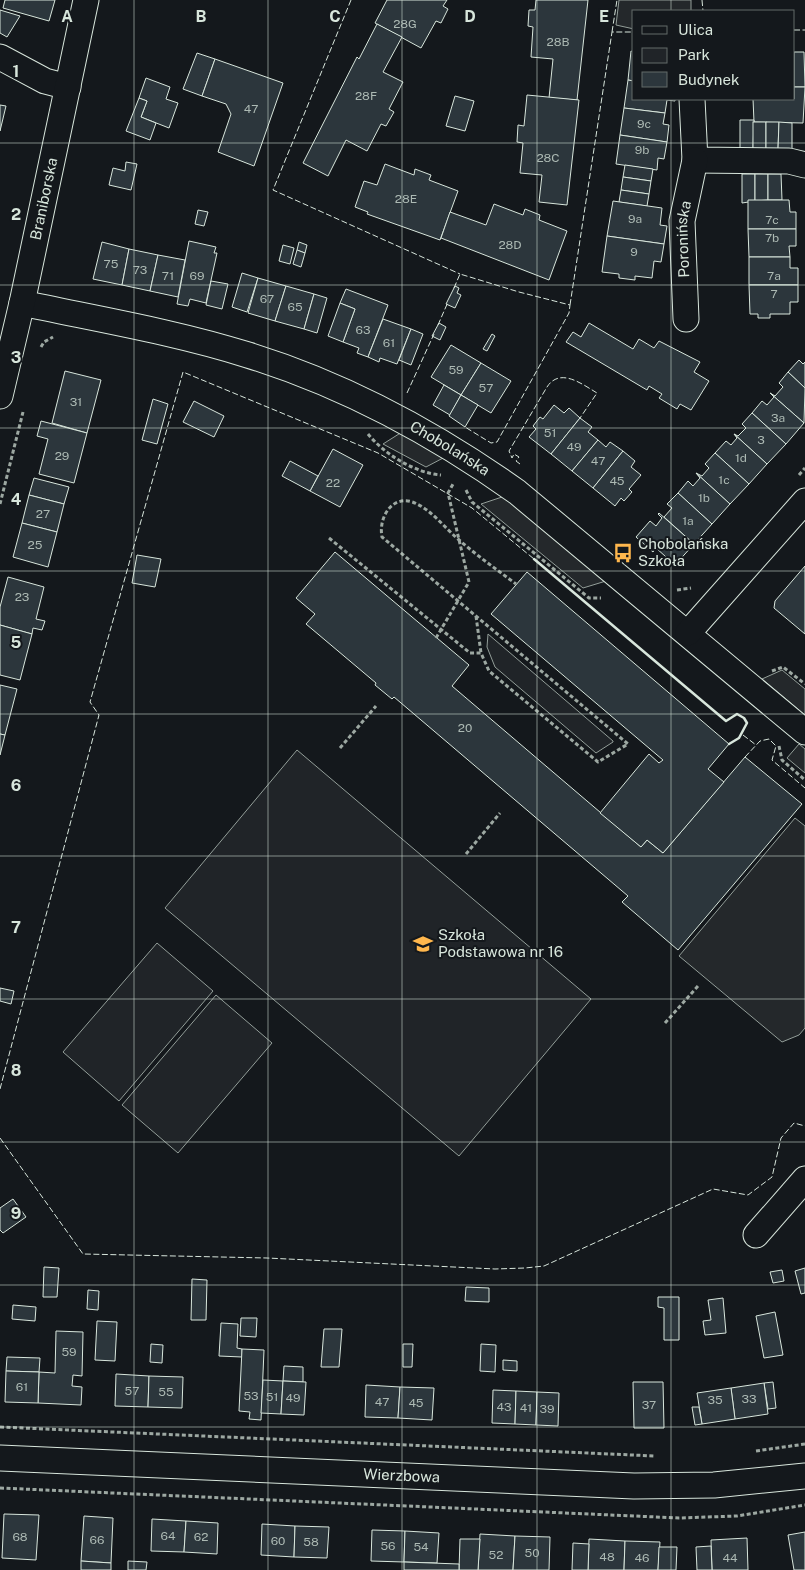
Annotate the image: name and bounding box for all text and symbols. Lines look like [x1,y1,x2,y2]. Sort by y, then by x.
text: A [61,7,73,26]
text: B [196,7,207,26]
text: C [329,7,341,26]
text: D [464,7,476,26]
text: E [599,7,609,26]
legend [632,10,795,100]
house number: 28G [393,17,417,31]
text: Ulica [678,21,713,38]
house number: 28B [547,35,569,49]
text: Park [678,46,710,63]
text: 1 [13,62,19,81]
text: Budynek [678,71,739,88]
house number: 28F [355,89,377,103]
house number: 47 [244,102,258,116]
house number: 9c [637,117,651,131]
house number: 9b [635,143,649,157]
house number: 28C [536,151,560,165]
street label: Braniborska [27,156,60,242]
house number: 28E [395,192,417,206]
street label: Poronińska [672,199,694,278]
text: 2 [11,205,21,224]
house number: 9a [628,212,642,226]
house number: 7c [765,213,779,227]
house number: 7b [765,231,779,245]
house number: 28D [498,238,522,252]
house number: 9 [630,245,638,259]
house number: 75 [104,257,119,271]
house number: 73 [133,263,147,277]
house number: 71 [162,269,174,283]
house number: 69 [190,269,204,283]
house number: 7a [767,269,781,283]
house number: 7 [770,287,778,301]
house number: 67 [260,292,274,306]
house number: 65 [287,300,303,314]
house number: 63 [356,323,370,337]
house number: 61 [383,336,395,350]
text: 3 [11,348,21,367]
house number: 59 [448,363,464,377]
house number: 57 [479,381,493,395]
house number: 31 [70,395,82,409]
house number: 3a [771,411,785,425]
street label: Chobolańska [407,417,493,479]
house number: 51 [544,426,556,440]
house number: 3 [757,433,765,447]
house number: 49 [566,440,582,454]
house number: 29 [55,449,69,463]
house number: 1d [735,451,747,465]
house number: 47 [591,454,605,468]
house number: 1c [718,473,730,487]
house number: 45 [609,474,625,488]
house number: 22 [326,476,340,490]
text: 4 [11,490,22,509]
house number: 1b [698,491,710,505]
house number: 27 [36,507,50,521]
house number: 1a [682,514,694,528]
place label: Chobolańska Szkoła [638,535,728,569]
house number: 25 [28,538,43,552]
bus stop icon: Chobolańska Szkoła [612,542,634,564]
house number: 23 [15,590,29,604]
text: 5 [11,633,22,652]
house number: 20 [458,721,472,735]
text: 6 [11,776,21,795]
text: 7 [11,918,21,937]
place label: Szkoła Podstawowa nr 16 [438,926,563,960]
school or university icon: Szkoła Podstawowa nr 16 [412,933,434,955]
text: 8 [11,1061,22,1080]
text: 9 [11,1204,21,1223]
house number: 59 [61,1345,77,1359]
house number: 61 [16,1380,28,1394]
house number: 57 [125,1384,139,1398]
house number: 55 [158,1385,174,1399]
house number: 53 [243,1389,259,1403]
house number: 51 [266,1390,278,1404]
house number: 49 [285,1391,301,1405]
house number: 33 [741,1392,757,1406]
house number: 35 [707,1393,723,1407]
house number: 47 [375,1395,389,1409]
house number: 45 [408,1396,424,1410]
house number: 37 [642,1398,656,1412]
house number: 43 [496,1400,512,1414]
house number: 41 [520,1401,532,1415]
house number: 39 [540,1402,554,1416]
street label: Wierzbowa [363,1465,440,1485]
house number: 64 [161,1529,176,1543]
house number: 68 [12,1530,28,1544]
house number: 62 [194,1530,208,1544]
house number: 66 [90,1533,104,1547]
house number: 60 [271,1534,285,1548]
house number: 58 [303,1535,319,1549]
house number: 56 [380,1539,396,1553]
house number: 54 [413,1540,429,1554]
house number: 50 [524,1546,540,1560]
house number: 52 [489,1548,503,1562]
house number: 48 [599,1550,615,1564]
house number: 46 [634,1551,650,1565]
house number: 44 [722,1551,738,1565]

